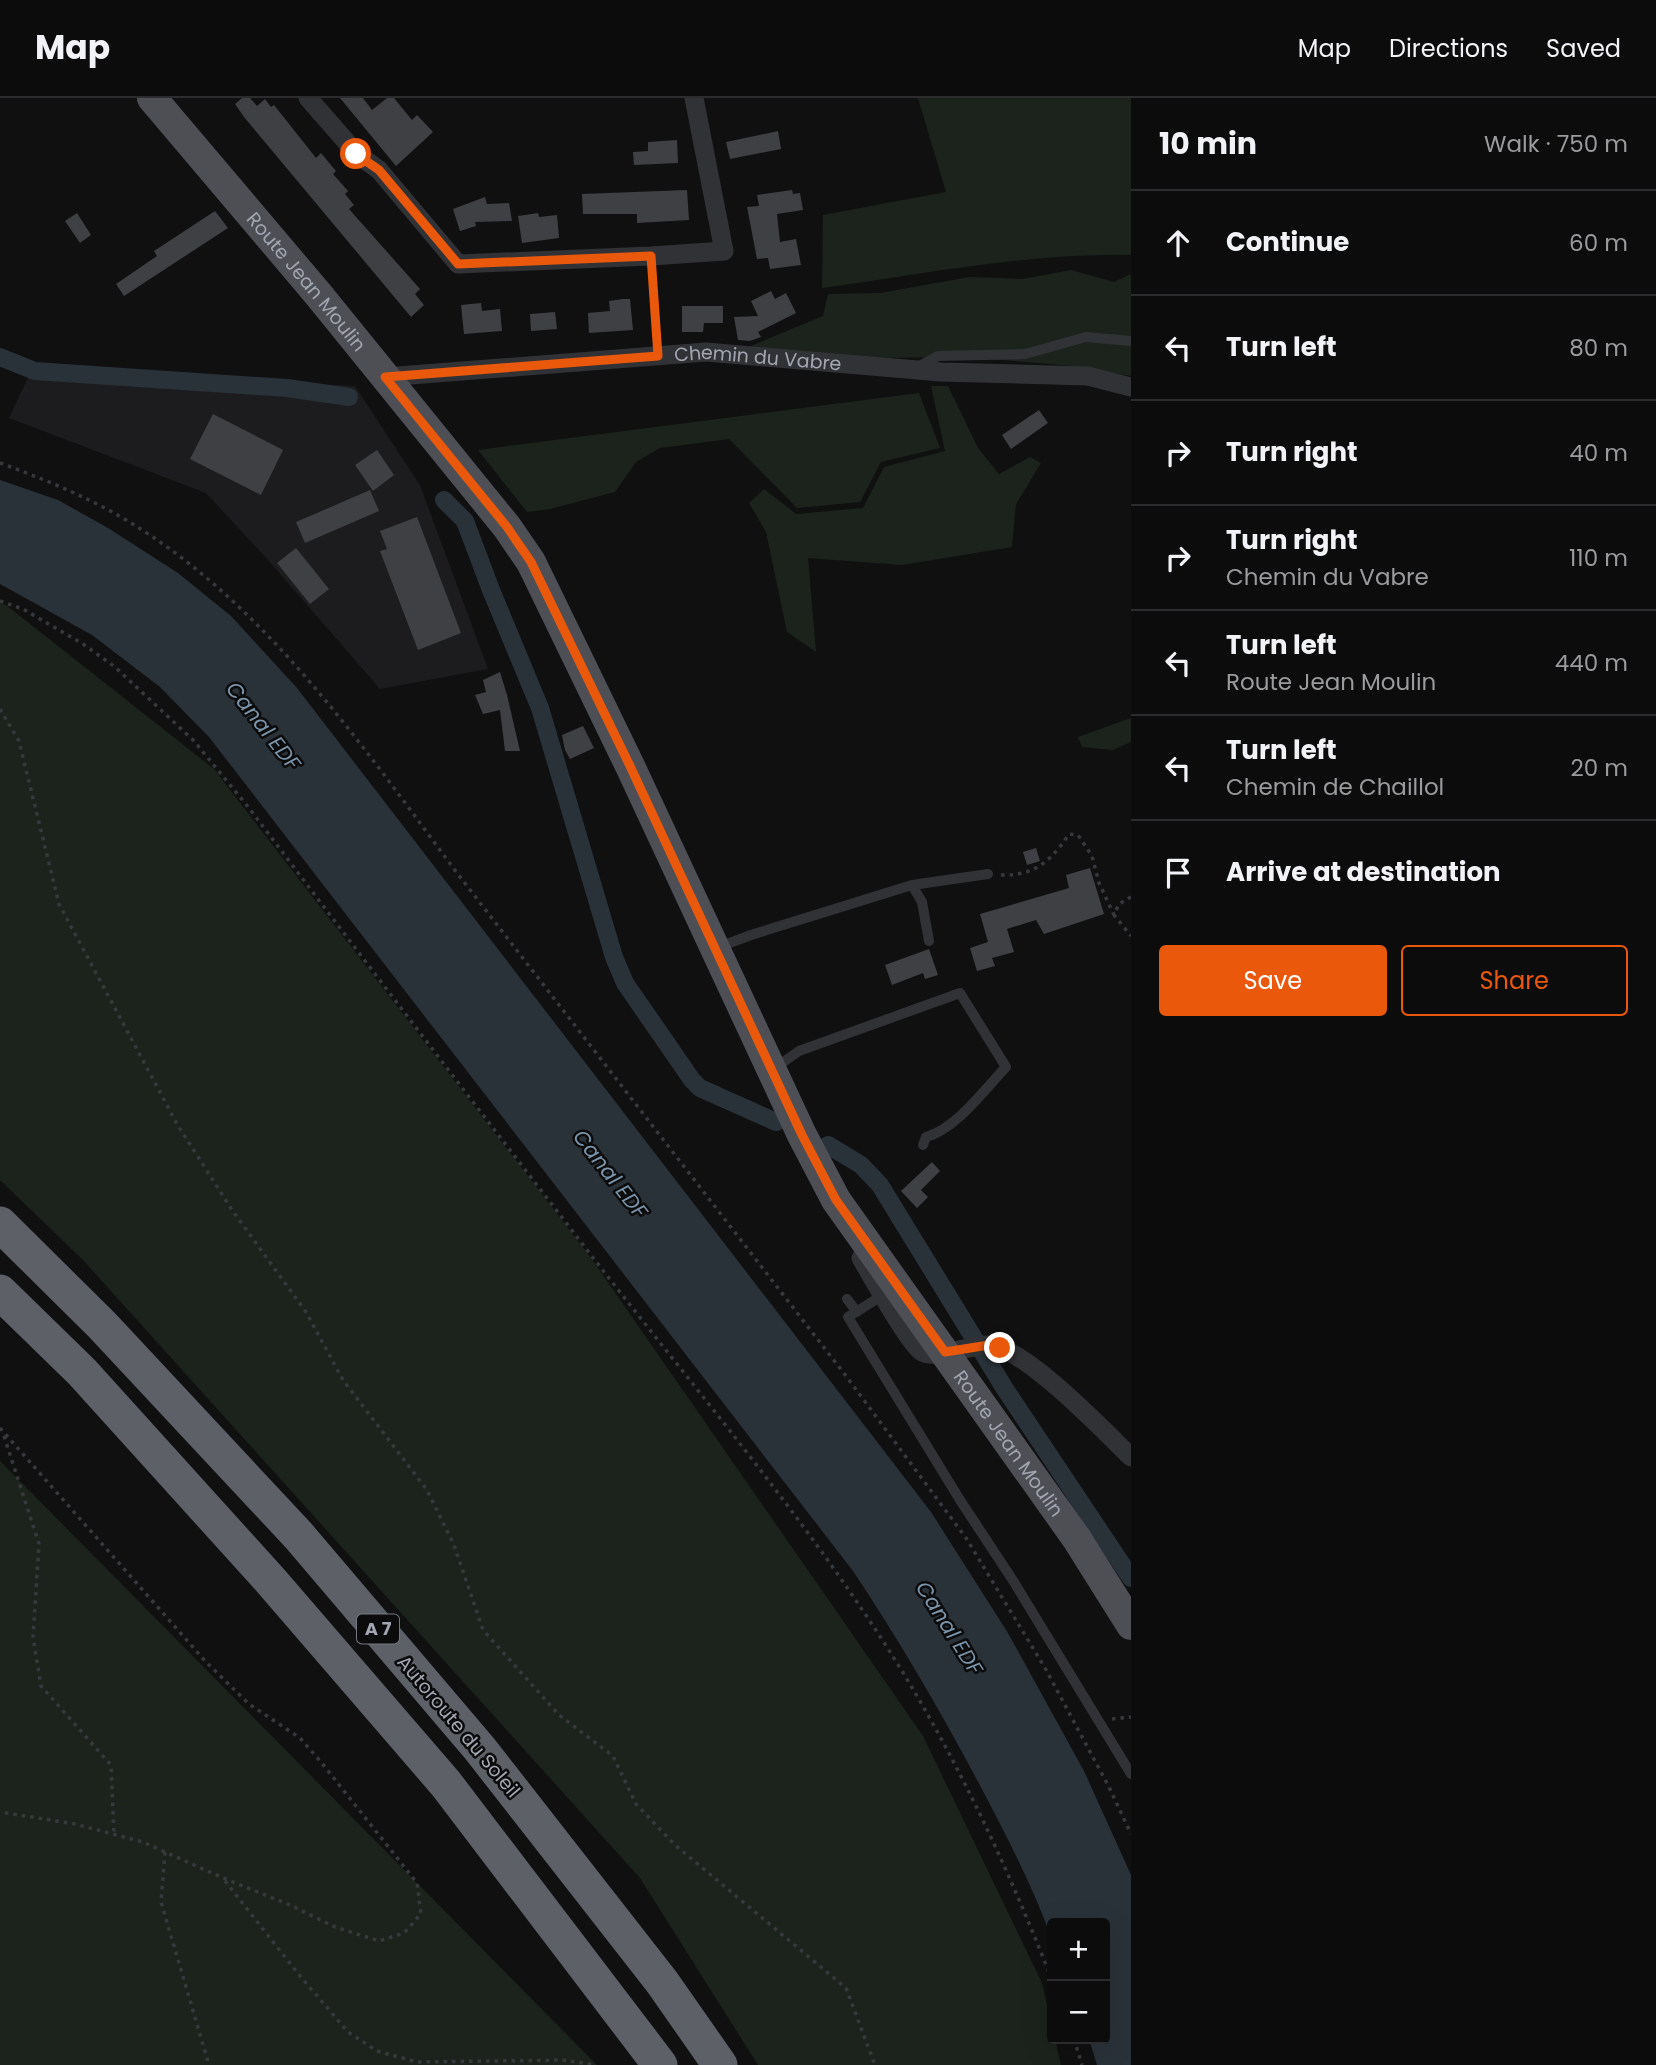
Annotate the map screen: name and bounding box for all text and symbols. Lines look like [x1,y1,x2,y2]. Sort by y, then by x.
text: Map [35,24,110,71]
text: Map [1298,32,1351,65]
text: Directions [1389,32,1508,65]
text: Saved [1546,32,1621,65]
text: 10 min [1159,122,1257,165]
text: Walk · 750 m [1484,128,1628,160]
route start [340,138,371,169]
street label: Route Jean Moulin [240,206,372,357]
icon: ahead [1159,224,1197,262]
text: Continue [1226,224,1349,260]
text: 60 m [1569,227,1628,259]
icon: left [1159,329,1197,367]
text: Turn left [1226,329,1337,365]
text: 80 m [1569,332,1628,364]
street label: Chemin du Vabre [673,339,842,377]
icon: right [1159,434,1197,472]
text: Turn right [1226,434,1358,470]
text: 40 m [1569,437,1628,469]
text: Turn right [1226,522,1358,558]
icon: right [1159,539,1197,577]
text: 110 m [1569,542,1628,574]
text: Chemin du Vabre [1226,561,1429,593]
text: Turn left [1226,627,1337,663]
icon: left [1159,644,1197,682]
text: 440 m [1555,647,1628,679]
text: Route Jean Moulin [1226,666,1436,698]
water label: Canal EDF [219,675,308,777]
text: Turn left [1226,732,1337,768]
icon: left [1159,749,1197,787]
text: 20 m [1570,752,1628,784]
text: Chemin de Chaillol [1226,771,1444,803]
icon: arrive [1159,854,1197,892]
text: Arrive at destination [1226,854,1501,890]
button: Save [1159,945,1387,1016]
button: Share [1401,945,1628,1016]
water label: Canal EDF [566,1123,655,1225]
route end [984,1332,1015,1363]
street label: Route Jean Moulin [947,1365,1070,1522]
water label: Canal EDF [909,1575,990,1681]
road number: A 7 [357,1614,399,1644]
street label: Autoroute du Soleil [391,1649,526,1803]
map controls [1047,1918,1110,2044]
button: + [1047,1918,1110,1981]
button: − [1047,1981,1110,2044]

